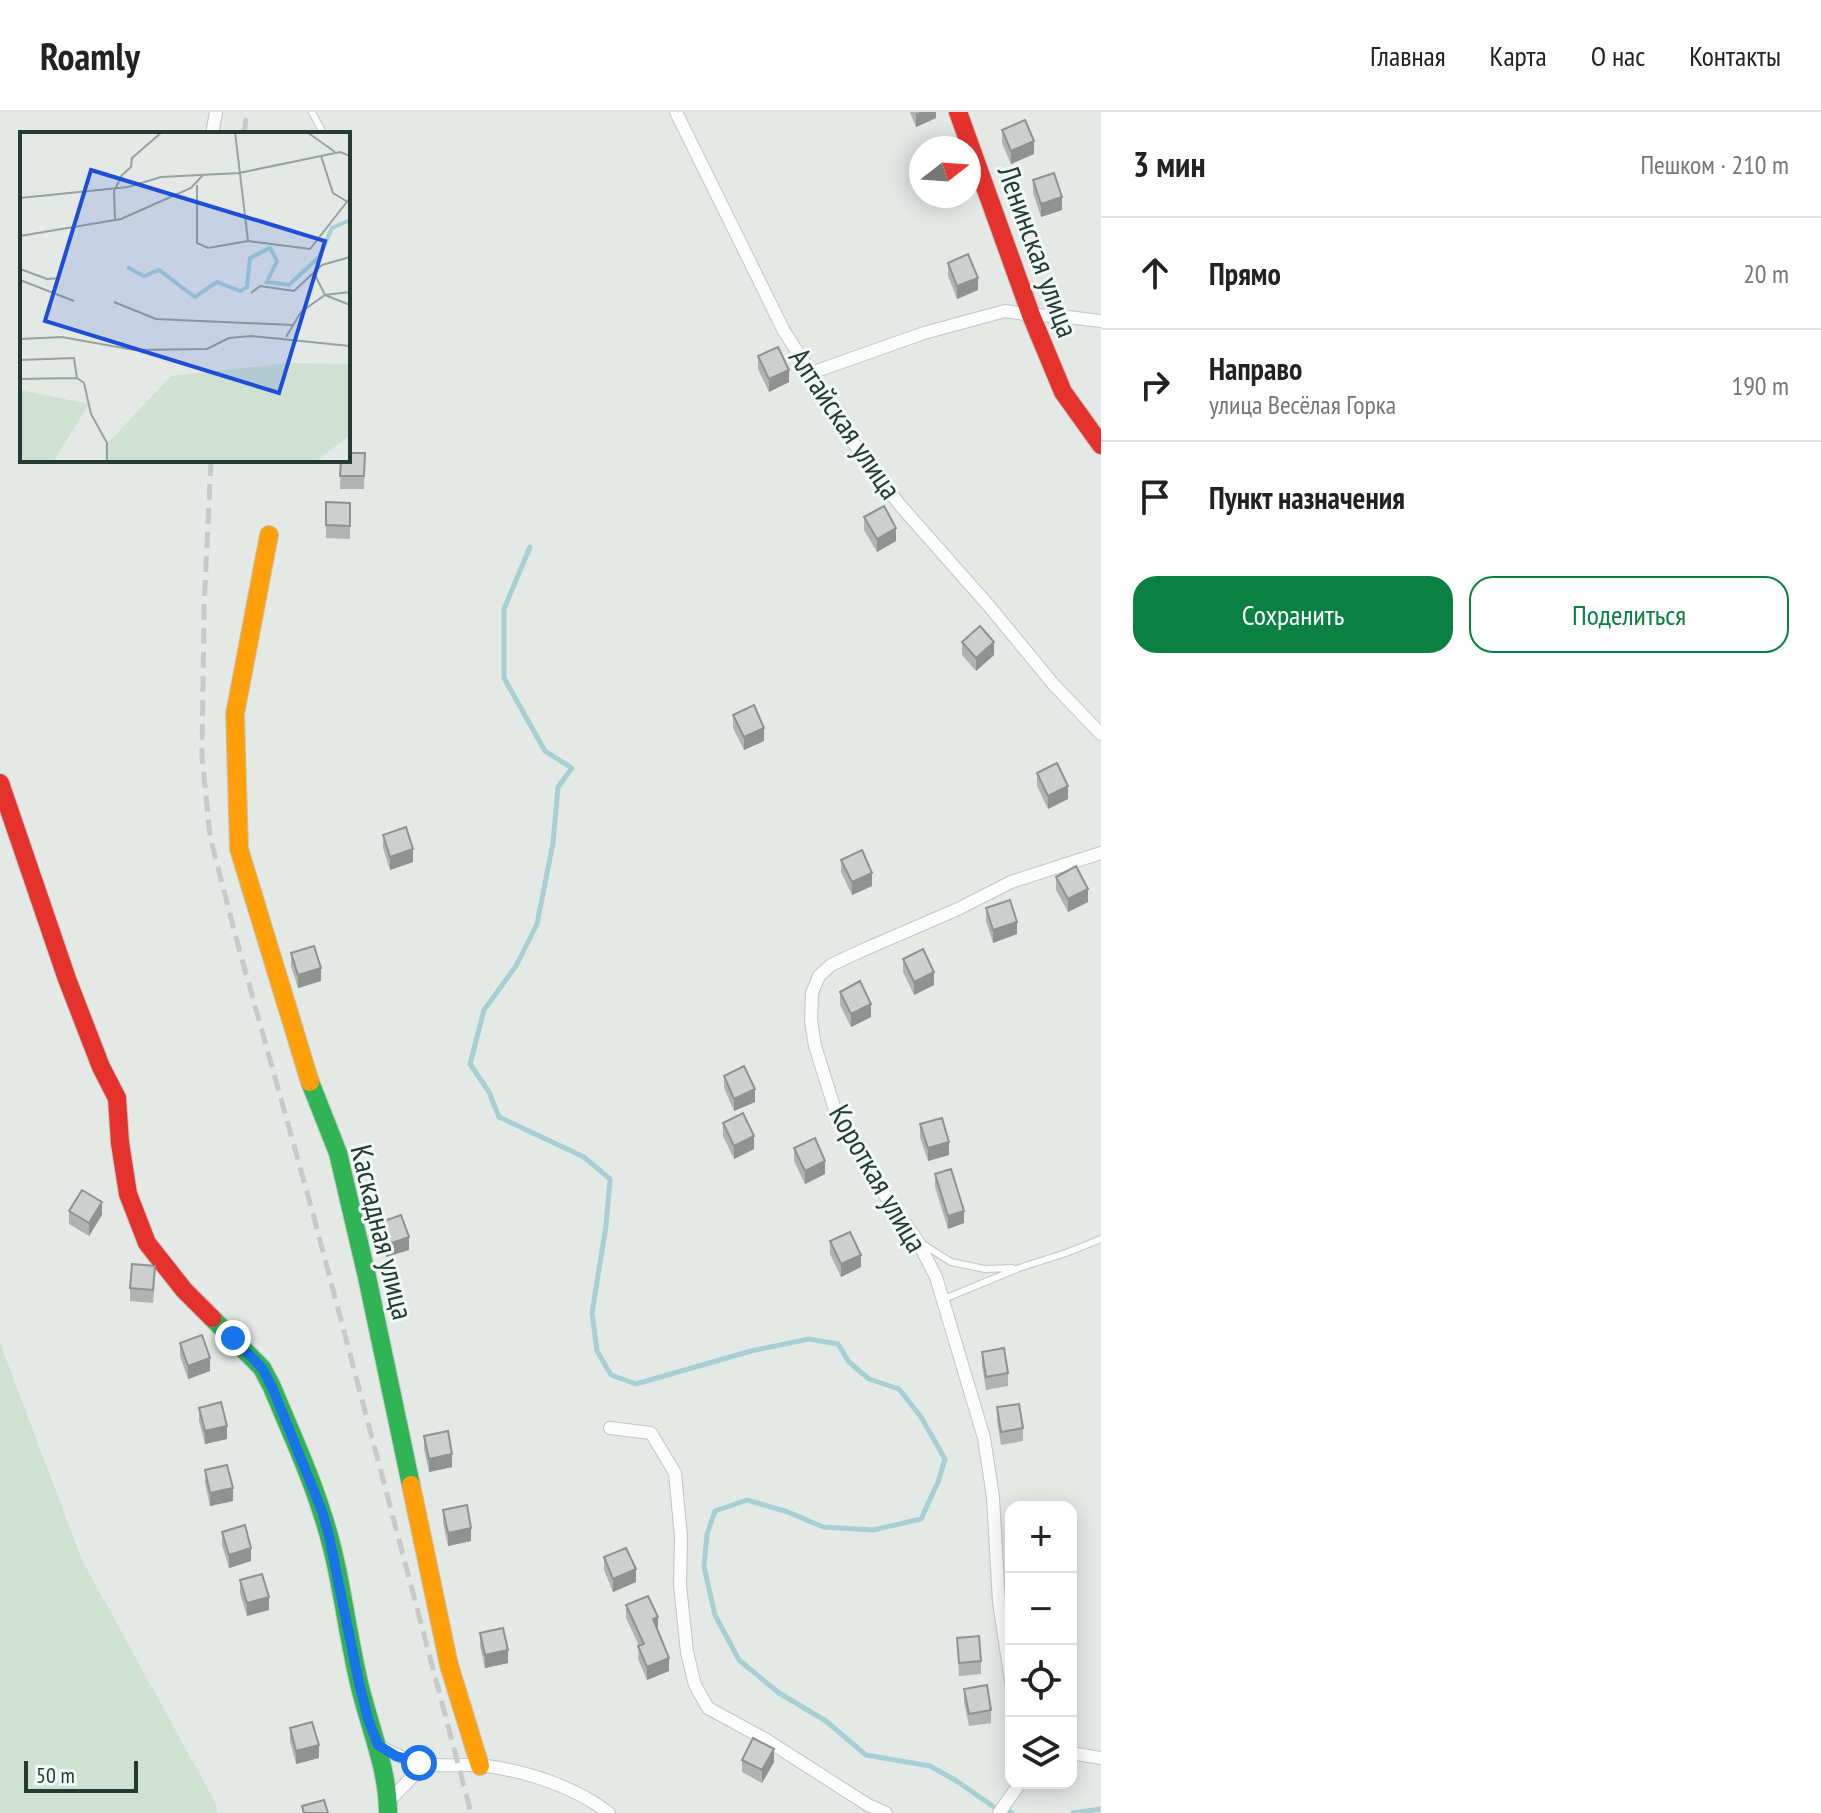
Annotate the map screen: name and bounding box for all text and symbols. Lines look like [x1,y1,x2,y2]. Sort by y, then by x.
text: Roamly [40,31,140,80]
text: Главная [1370,37,1446,74]
text: Карта [1490,37,1547,74]
text: О нас [1591,37,1645,74]
text: Контакты [1689,37,1781,74]
inset map [20,132,350,462]
north arrow [909,136,981,208]
text: 3 мин [1133,142,1206,186]
text: Пешком · 210 m [1640,148,1789,181]
street label: Ленинская улица [989,159,1088,342]
icon: ahead [1133,251,1177,295]
text: Прямо [1209,254,1281,293]
text: 20 m [1743,257,1789,290]
street label: Алтайская улица [781,340,911,506]
text: Направо [1209,349,1302,388]
icon: right [1133,363,1177,407]
text: 190 m [1731,369,1789,402]
text: улица Весёлая Горка [1209,388,1396,421]
icon: arrive [1133,475,1177,519]
text: Пункт назначения [1209,478,1405,517]
button: Сохранить [1133,576,1453,653]
button: Поделиться [1469,576,1789,653]
street label: Короткая улица [821,1097,937,1259]
street label: Каскадная улица [342,1141,424,1323]
route end [215,1320,251,1356]
map controls [1005,1501,1077,1789]
button: + [1005,1501,1077,1573]
button: − [1005,1573,1077,1645]
button: locate [1005,1645,1077,1717]
button: layers [1005,1717,1077,1789]
route start [401,1745,437,1781]
scale bar [24,1757,138,1793]
text: 50 m [36,1761,75,1789]

